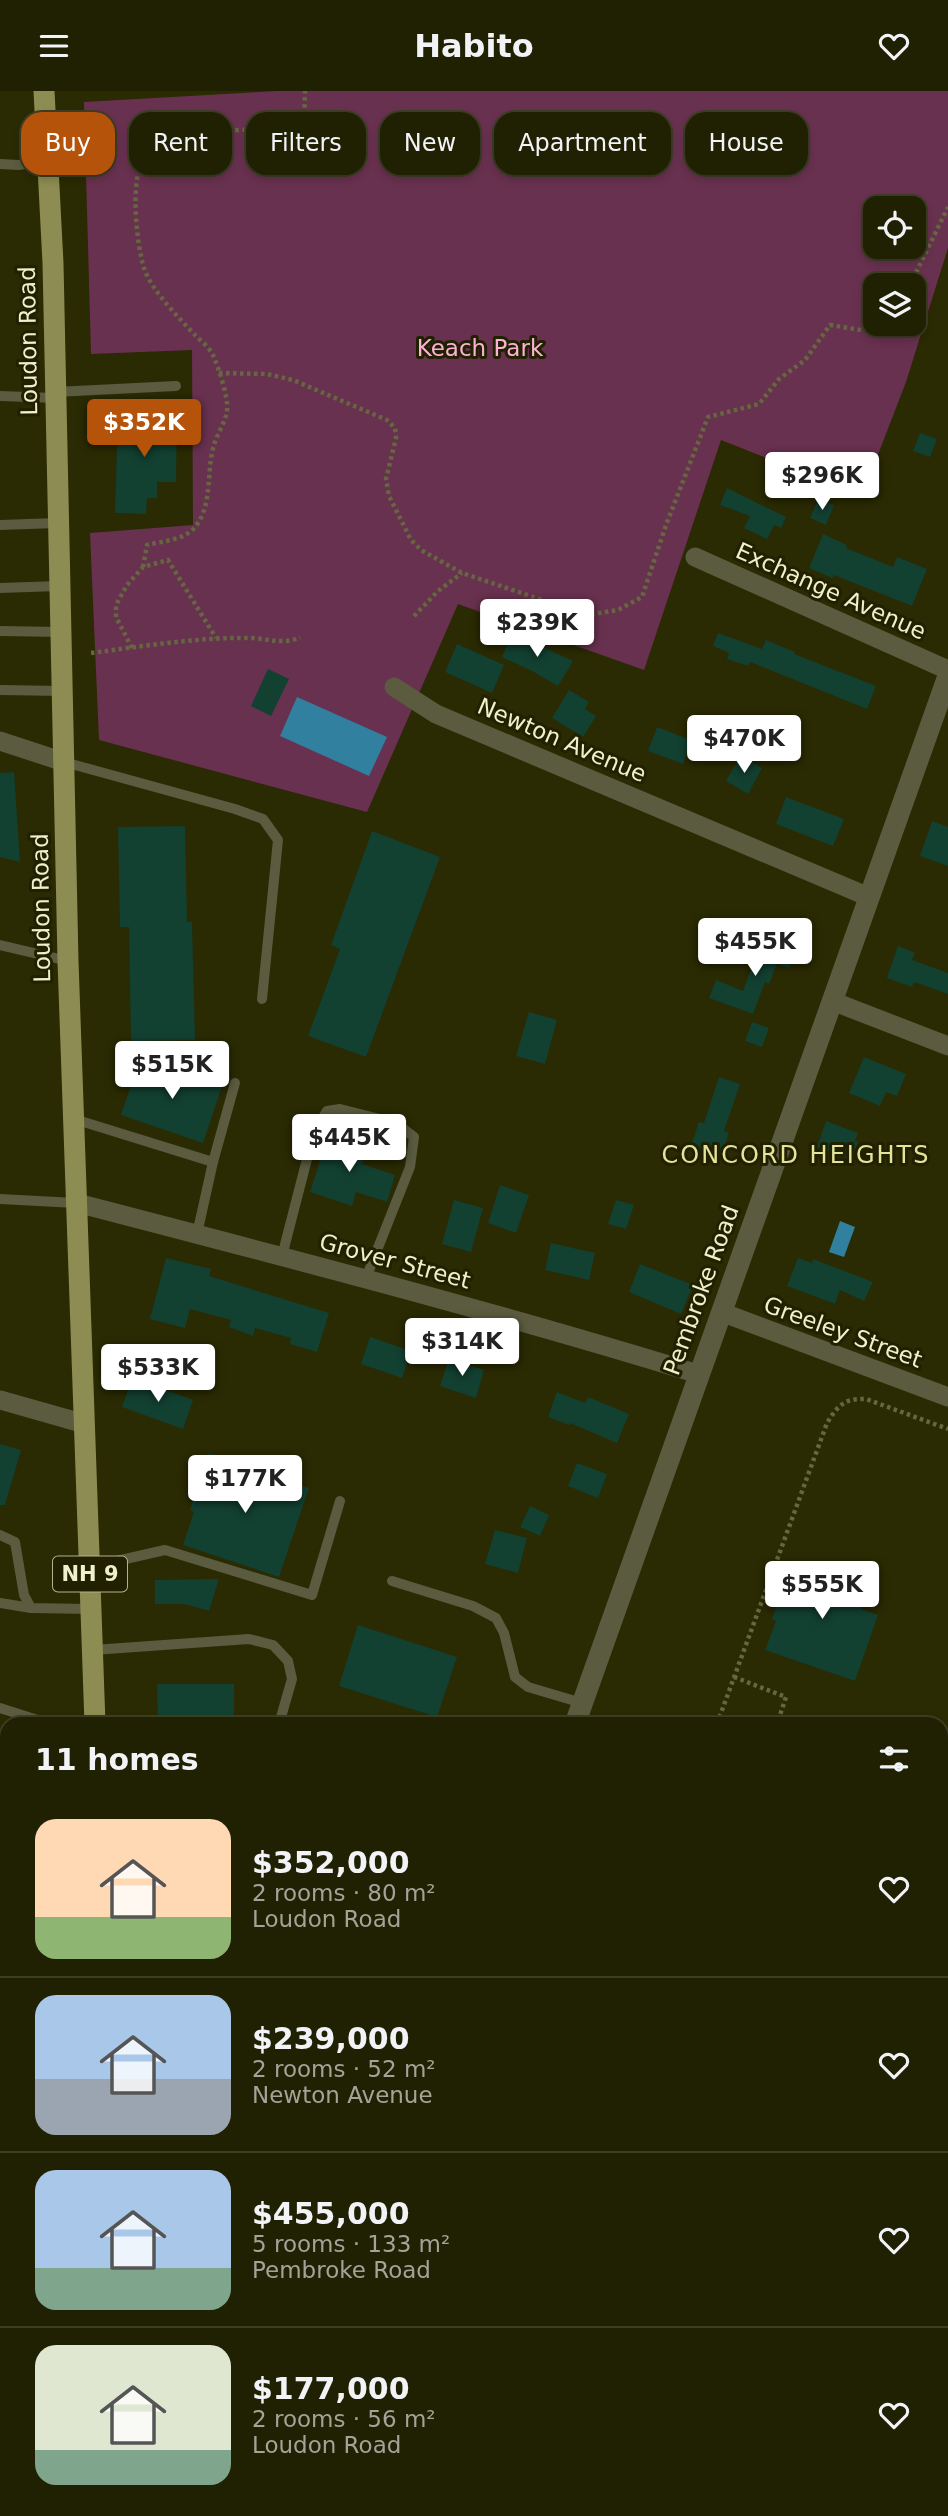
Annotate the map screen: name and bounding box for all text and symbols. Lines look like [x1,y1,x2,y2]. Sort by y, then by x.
icon: menu [35,27,73,65]
text: Habito [414,27,534,65]
icon: heart [875,27,913,65]
chip: Buy [21,112,115,175]
chip: Rent [129,112,232,175]
chip: Filters [246,112,366,175]
chip: New [380,112,480,175]
chip: Apartment [494,112,671,175]
chip: House [685,112,808,175]
map controls [863,196,926,336]
button: locate [863,196,926,259]
street label: Loudon Road [14,266,42,416]
button: layers [863,273,926,336]
park label: Keach Park [417,335,544,361]
pin: $352K [95,399,193,459]
text: $352K [103,409,185,435]
pin: $296K [773,453,871,512]
text: $296K [781,462,863,488]
street label: Exchange Avenue [732,537,930,645]
pin: $239K [488,599,586,659]
text: $239K [496,609,578,635]
street label: Newton Avenue [474,693,650,787]
pin: $470K [695,715,793,775]
text: $470K [703,725,785,751]
street label: Loudon Road [27,833,55,983]
pin: $455K [706,919,804,978]
text: $455K [714,928,796,954]
pin: $515K [123,1041,221,1101]
text: $515K [131,1051,213,1077]
pin: $445K [300,1115,398,1174]
text: $445K [308,1124,390,1150]
district label: CONCORD HEIGHTS [662,1141,930,1169]
street label: Pembroke Road [658,1201,744,1379]
street label: Grover Street [317,1228,473,1294]
street label: Greeley Street [760,1291,926,1373]
pin: $314K [413,1319,511,1378]
text: $314K [421,1328,503,1354]
pin: $533K [109,1345,207,1404]
text: $533K [117,1354,199,1380]
pin: $177K [196,1455,294,1515]
text: $177K [204,1465,286,1491]
road number: NH 9 [53,1557,127,1591]
pin: $555K [773,1561,871,1621]
text: $555K [781,1571,863,1597]
icon: filters [875,1740,913,1778]
text: 11 homes [35,1742,199,1777]
text: $352,000 [252,1845,410,1880]
icon: home [91,1847,175,1931]
icon: heart [875,1870,913,1908]
text: 2 rooms · 80 m² [252,1880,436,1906]
text: Loudon Road [252,1906,401,1932]
text: $239,000 [252,2021,410,2056]
icon: home [91,2023,175,2107]
icon: heart [875,2046,913,2084]
text: 2 rooms · 52 m² [252,2056,436,2082]
text: Newton Avenue [252,2082,433,2108]
text: $455,000 [252,2196,410,2231]
icon: home [91,2198,175,2282]
icon: heart [875,2221,913,2259]
text: 5 rooms · 133 m² [252,2231,450,2257]
text: Pembroke Road [252,2257,431,2283]
text: $177,000 [252,2371,410,2406]
icon: home [91,2373,175,2457]
icon: heart [875,2396,913,2434]
text: 2 rooms · 56 m² [252,2406,436,2432]
text: Loudon Road [252,2432,401,2458]

